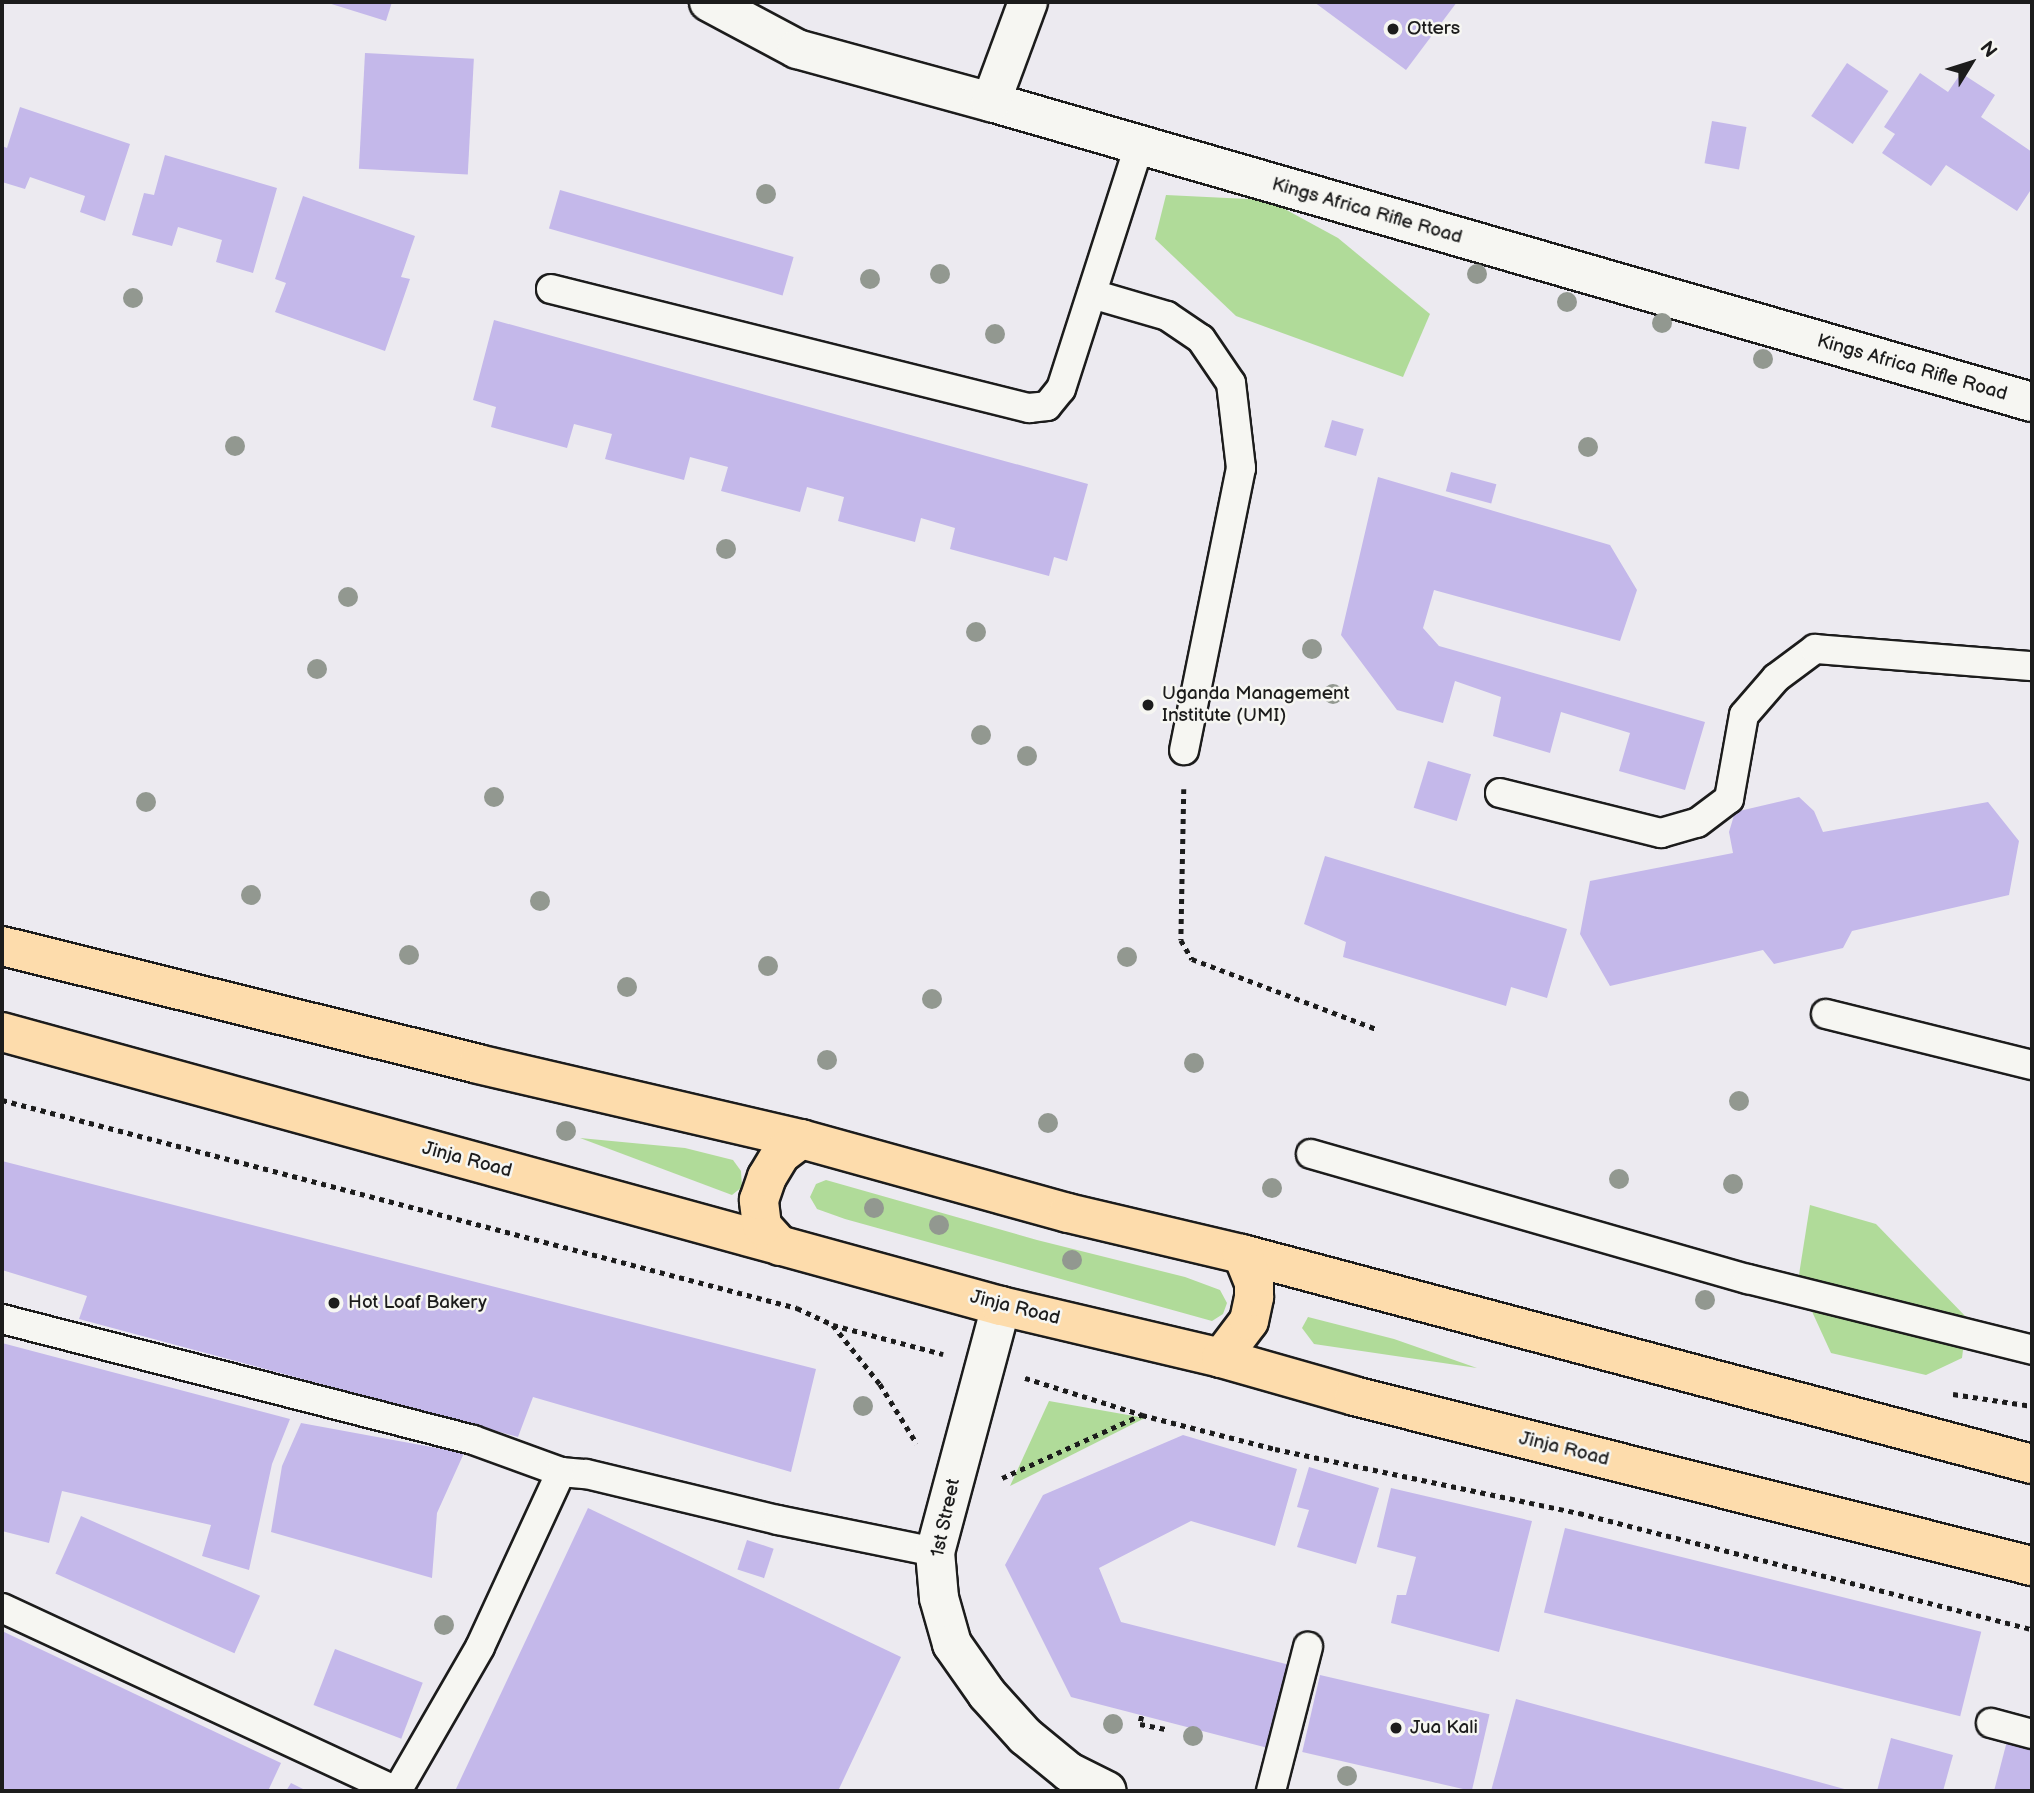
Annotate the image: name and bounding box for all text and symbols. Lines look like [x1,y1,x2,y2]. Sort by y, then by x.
place label: Otters [1407,18,1460,40]
marker: Otters [1385,21,1401,37]
north arrow [1936,28,2006,98]
text: N [1974,37,2001,62]
street label: Kings Africa Rifle Road [1269,173,1465,249]
street label: Kings Africa Rifle Road [1814,330,2010,406]
place label: Uganda Management Institute (UMI) [1162,683,1350,727]
marker: Uganda Management Institute (UMI) [1140,697,1156,713]
street label: Jinja Road [420,1137,514,1183]
street label: Jinja Road [968,1286,1062,1330]
place label: Hot Loaf Bakery [348,1292,487,1314]
marker: Hot Loaf Bakery [326,1295,342,1311]
street label: Jinja Road [1517,1427,1611,1471]
street label: 1st Street [927,1477,965,1559]
place label: Jua Kali [1410,1717,1478,1739]
marker: Jua Kali [1388,1720,1404,1736]

